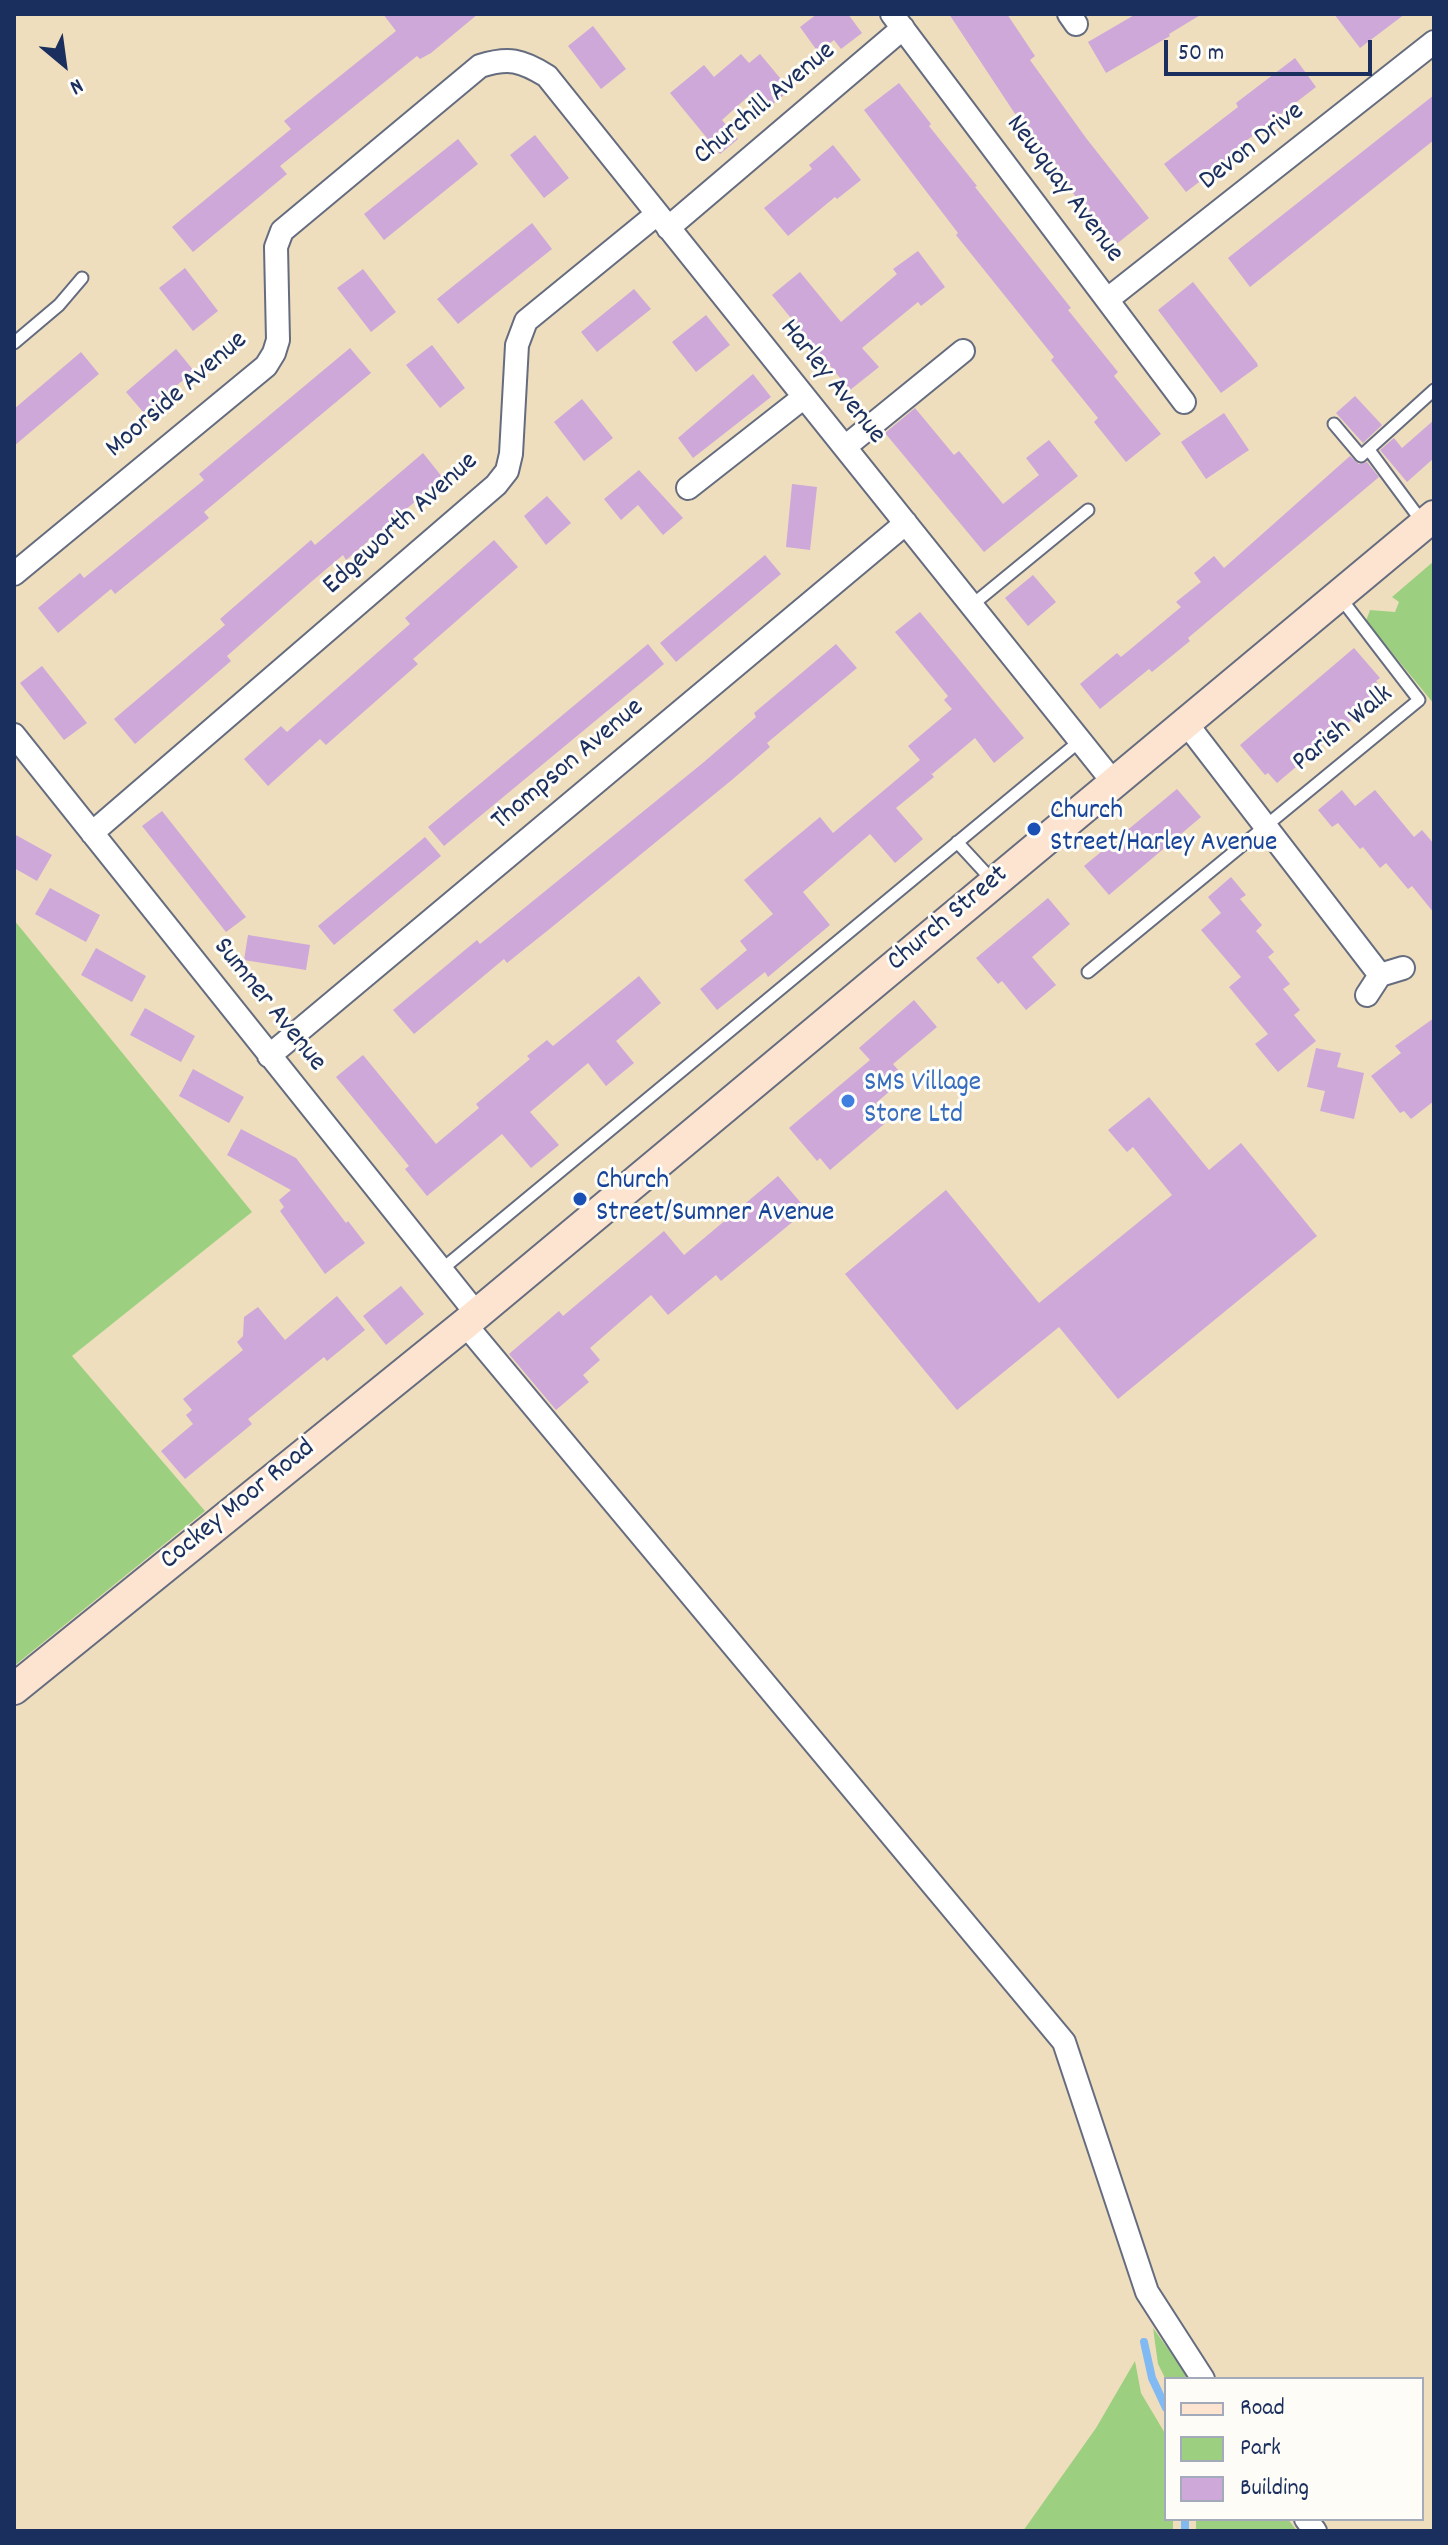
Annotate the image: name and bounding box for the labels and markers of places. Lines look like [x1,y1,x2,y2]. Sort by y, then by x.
place label: Church Street/Harley Avenue [1050,796,1277,862]
marker: Church Street/Harley Avenue [1025,820,1043,838]
place label: SMS Village Store Ltd [864,1068,981,1134]
marker: SMS Village Store Ltd [839,1092,857,1110]
place label: Church Street/Sumner Avenue [596,1166,834,1232]
marker: Church Street/Sumner Avenue [571,1190,589,1208]

